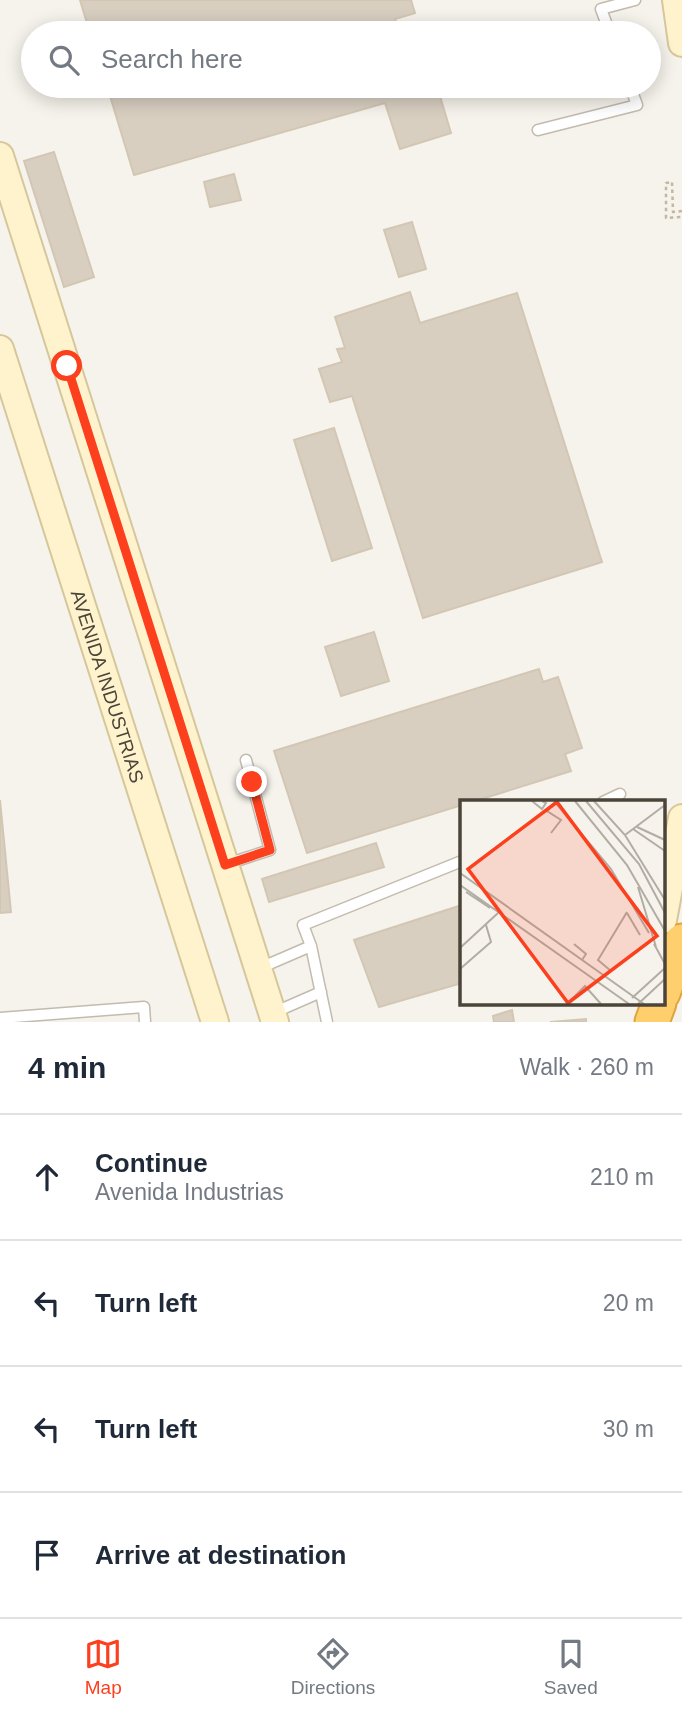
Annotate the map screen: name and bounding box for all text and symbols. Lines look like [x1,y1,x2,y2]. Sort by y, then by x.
search box [21,21,661,98]
icon: search [45,41,83,79]
text: Search here [101,44,243,74]
route start [51,350,82,381]
street label: AVENIDA INDUSTRIAS [67,587,148,785]
route end [236,766,267,797]
inset map [460,800,664,1004]
text: 4 min [28,1051,106,1084]
text: Walk · 260 m [519,1054,654,1080]
text: Continue [95,1148,208,1178]
icon: ahead [28,1158,66,1196]
text: 210 m [590,1164,654,1190]
text: Avenida Industrias [95,1179,284,1205]
icon: left [28,1284,66,1322]
text: Turn left [95,1288,197,1318]
text: 20 m [603,1290,654,1316]
icon: left [28,1410,66,1448]
text: Turn left [95,1414,197,1444]
text: 30 m [603,1416,654,1442]
icon: arrive [28,1536,66,1574]
text: Arrive at destination [95,1540,346,1570]
tab: Map [84,1635,122,1699]
tab: Directions [291,1635,375,1699]
tab: Saved [544,1635,598,1699]

